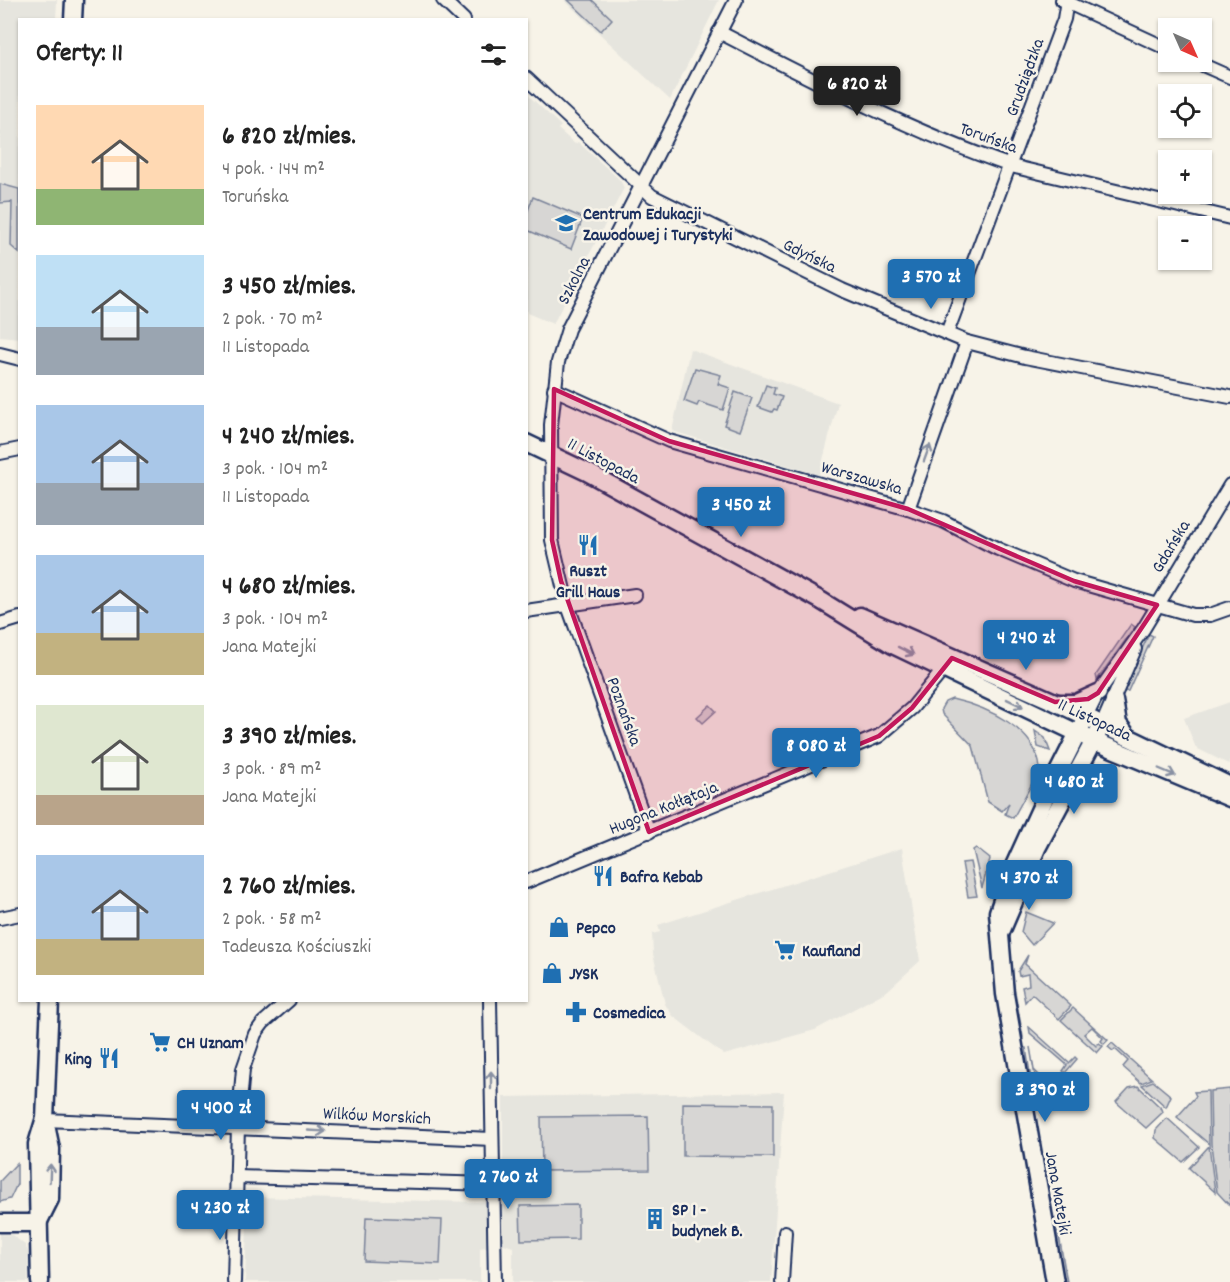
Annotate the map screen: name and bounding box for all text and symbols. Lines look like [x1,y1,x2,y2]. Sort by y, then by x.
north arrow [1158,18,1212,72]
map controls [1158,18,1212,270]
street label: Grudziądzka [1001,35,1052,120]
text: Oferty: 11 [36,36,123,73]
icon: filters [477,38,510,71]
pin: 6 820 zł [795,66,919,117]
text: 6 820 zł [827,71,887,99]
button: locate [1158,84,1212,138]
street label: Toruńska [956,117,1021,162]
text: 6 820 zł/mies. [222,119,356,156]
icon: home [84,129,156,201]
button: + [1158,150,1212,204]
text: 4 pok. · 144 m² [222,156,325,184]
text: Toruńska [222,184,288,212]
place label: Centrum Edukacji Zawodowej i Turystyki [583,203,733,249]
school or university icon: Centrum Edukacji Zawodowej i Turystyki [554,211,578,235]
button: − [1158,216,1212,270]
street label: Gdyńska [778,234,840,281]
street label: Szkolna [552,252,598,310]
pin: 3 570 zł [869,259,993,310]
text: 3 570 zł [902,264,960,292]
text: 3 450 zł/mies. [222,269,356,306]
icon: home [84,279,156,351]
text: 2 pok. · 70 m² [222,306,323,334]
text: 11 Listopada [222,334,309,362]
text: 4 240 zł/mies. [222,419,354,456]
icon: home [84,429,156,501]
street label: 11 Listopada [562,433,644,492]
one-way arrow [923,445,934,463]
text: 3 pok. · 104 m² [222,456,328,484]
street label: Warszawska [818,456,905,503]
text: 11 Listopada [222,484,309,512]
pin: 3 450 zł [679,487,803,538]
text: 3 450 zł [711,492,771,520]
street label: Gdańska [1147,516,1198,578]
restaurant icon: Ruszt Grill Haus [576,533,600,557]
place label: Ruszt Grill Haus [556,560,621,606]
text: 4 680 zł/mies. [222,569,355,606]
icon: home [84,579,156,651]
text: 3 pok. · 104 m² [222,606,328,634]
pin: 4 240 zł [964,620,1088,671]
text: 4 240 zł [997,625,1055,653]
text: Jana Matejki [222,634,316,662]
one-way arrow [897,646,915,658]
street label: Poznańska [599,674,647,750]
street label: 11 Listopada [1053,693,1135,749]
one-way arrow [1005,698,1023,710]
text: 3 390 zł/mies. [222,719,356,756]
pin: 8 080 zł [754,728,878,779]
icon: home [84,729,156,801]
text: 8 080 zł [786,733,846,761]
text: 3 pok. · 89 m² [222,756,322,784]
pin: 4 680 zł [1012,764,1136,815]
one-way arrow [1157,767,1176,778]
text: 4 680 zł [1045,769,1103,797]
street label: Hugona Kołłątaja [606,776,723,843]
text: Jana Matejki [222,784,316,812]
pin: 4 370 zł [967,860,1091,911]
restaurant icon: Bafra Kebab [591,864,615,888]
text: 4 370 zł [1000,865,1058,893]
place label: Bafra Kebab [620,866,703,891]
text: 2 760 zł/mies. [222,869,355,906]
icon: home [84,879,156,951]
text: 2 pok. · 58 m² [222,906,322,934]
shop icon: Pepco [547,915,571,939]
place label: Pepco [576,917,616,942]
text: Tadeusza Kościuszki [222,934,371,962]
supermarket icon: Kaufland [773,938,797,962]
place label: Kaufland [802,940,861,965]
shop icon: JYSK [540,961,564,985]
place label: JYSK [569,963,599,988]
pharmacy icon: Cosmedica [564,1000,588,1024]
place label: Cosmedica [593,1002,666,1027]
supermarket icon: CH Uznam [148,1030,172,1054]
place label: CH Uznam [177,1032,244,1057]
restaurant icon: King [97,1046,121,1070]
place label: King [64,1048,92,1073]
one-way arrow [485,1071,497,1091]
pin: 3 390 zł [983,1072,1107,1123]
text: 3 390 zł [1015,1077,1075,1105]
pin: 4 400 zł [159,1090,283,1141]
text: 4 400 zł [191,1095,251,1123]
street label: Wilków Morskich [322,1102,431,1133]
one-way arrow [307,1125,327,1136]
street label: Jana Matejki [1037,1149,1076,1237]
pin: 2 760 zł [446,1159,570,1210]
one-way arrow [45,1163,56,1183]
text: 2 760 zł [479,1164,537,1192]
pin: 4 230 zł [158,1190,282,1241]
text: 4 230 zł [191,1195,249,1223]
place label: SP 1 - budynek B. [672,1199,743,1245]
building icon: SP 1 - budynek B. [643,1207,667,1231]

